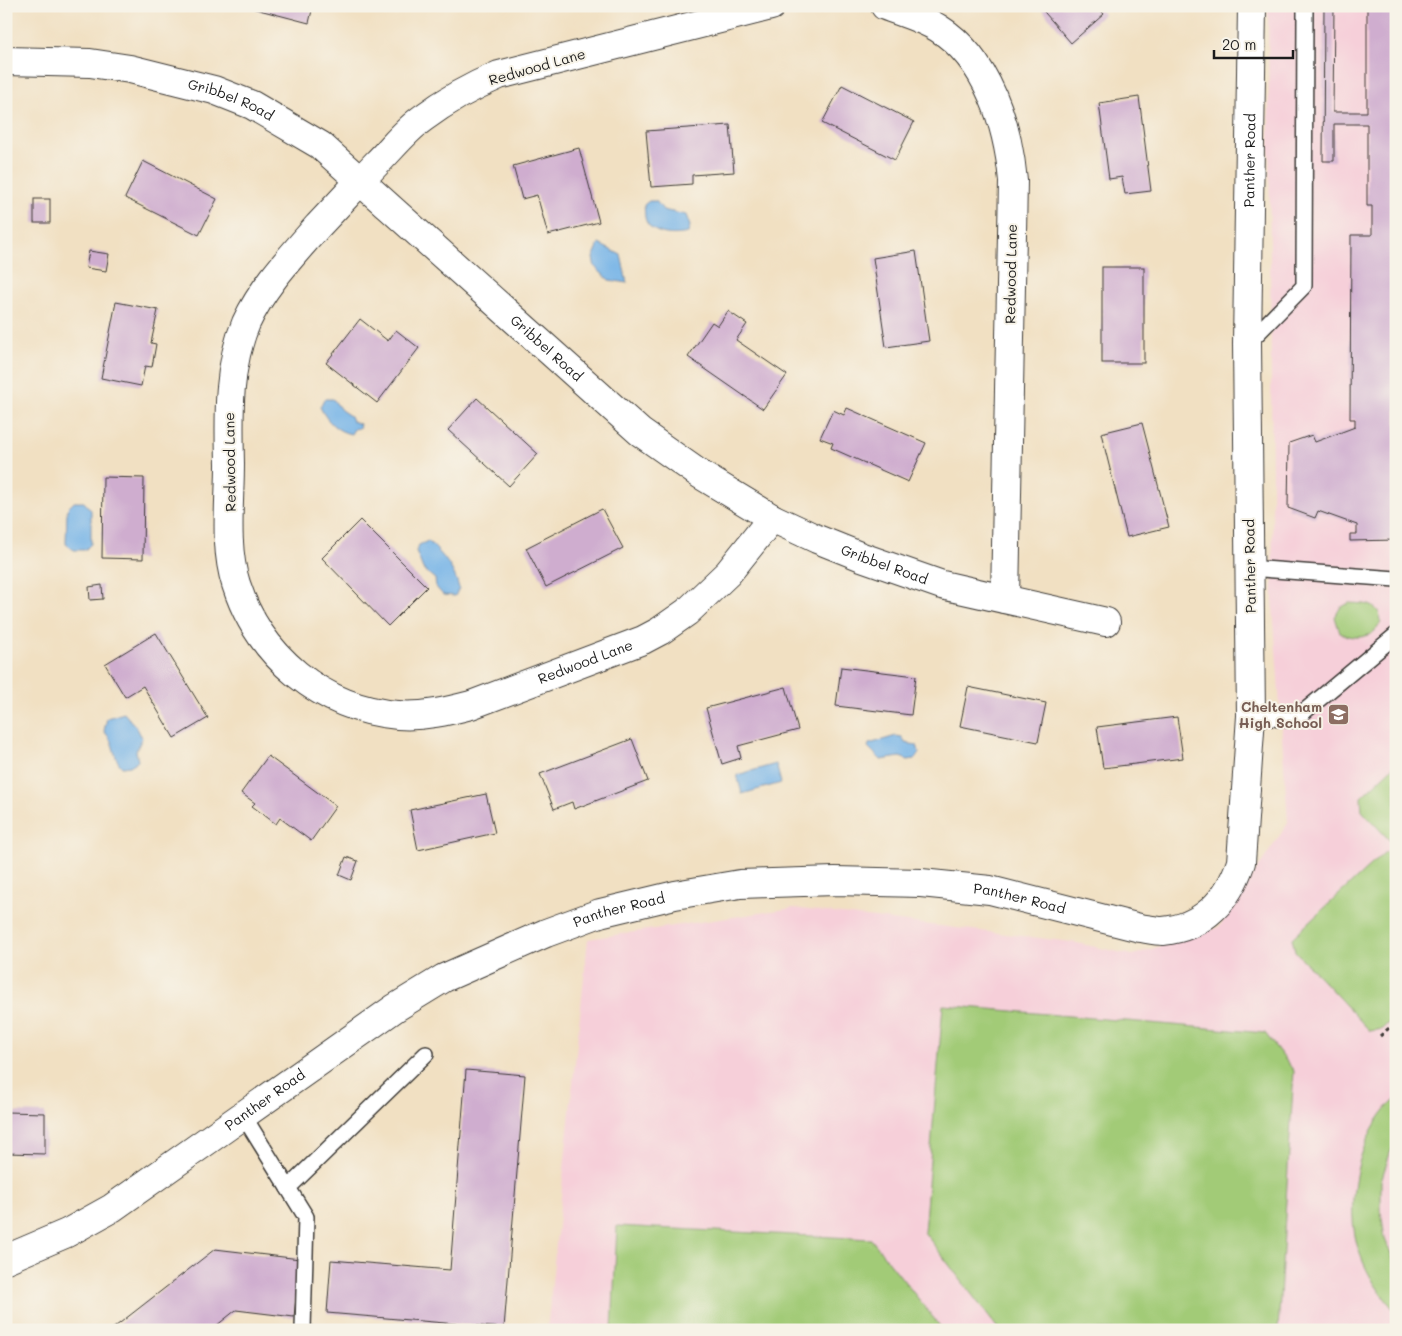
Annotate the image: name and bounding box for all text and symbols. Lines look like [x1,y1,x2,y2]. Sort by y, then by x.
scale bar [1214,28,1293,60]
text: 20 m [1222,34,1256,54]
street label: Redwood Lane [486,44,587,89]
street label: Gribbel Road [186,74,278,125]
street label: Panther Road [1239,113,1259,208]
street label: Redwood Lane [1000,224,1021,324]
street label: Gribbel Road [507,310,587,385]
street label: Redwood Lane [219,412,240,512]
street label: Panther Road [1239,519,1260,613]
street label: Gribbel Road [838,540,931,588]
street label: Redwood Lane [535,635,635,688]
place label: Cheltenham High School [1238,697,1322,732]
school or university icon: Cheltenham High School [1326,703,1350,727]
street label: Panther Road [973,878,1068,918]
street label: Panther Road [570,888,667,931]
street label: Panther Road [221,1065,309,1135]

